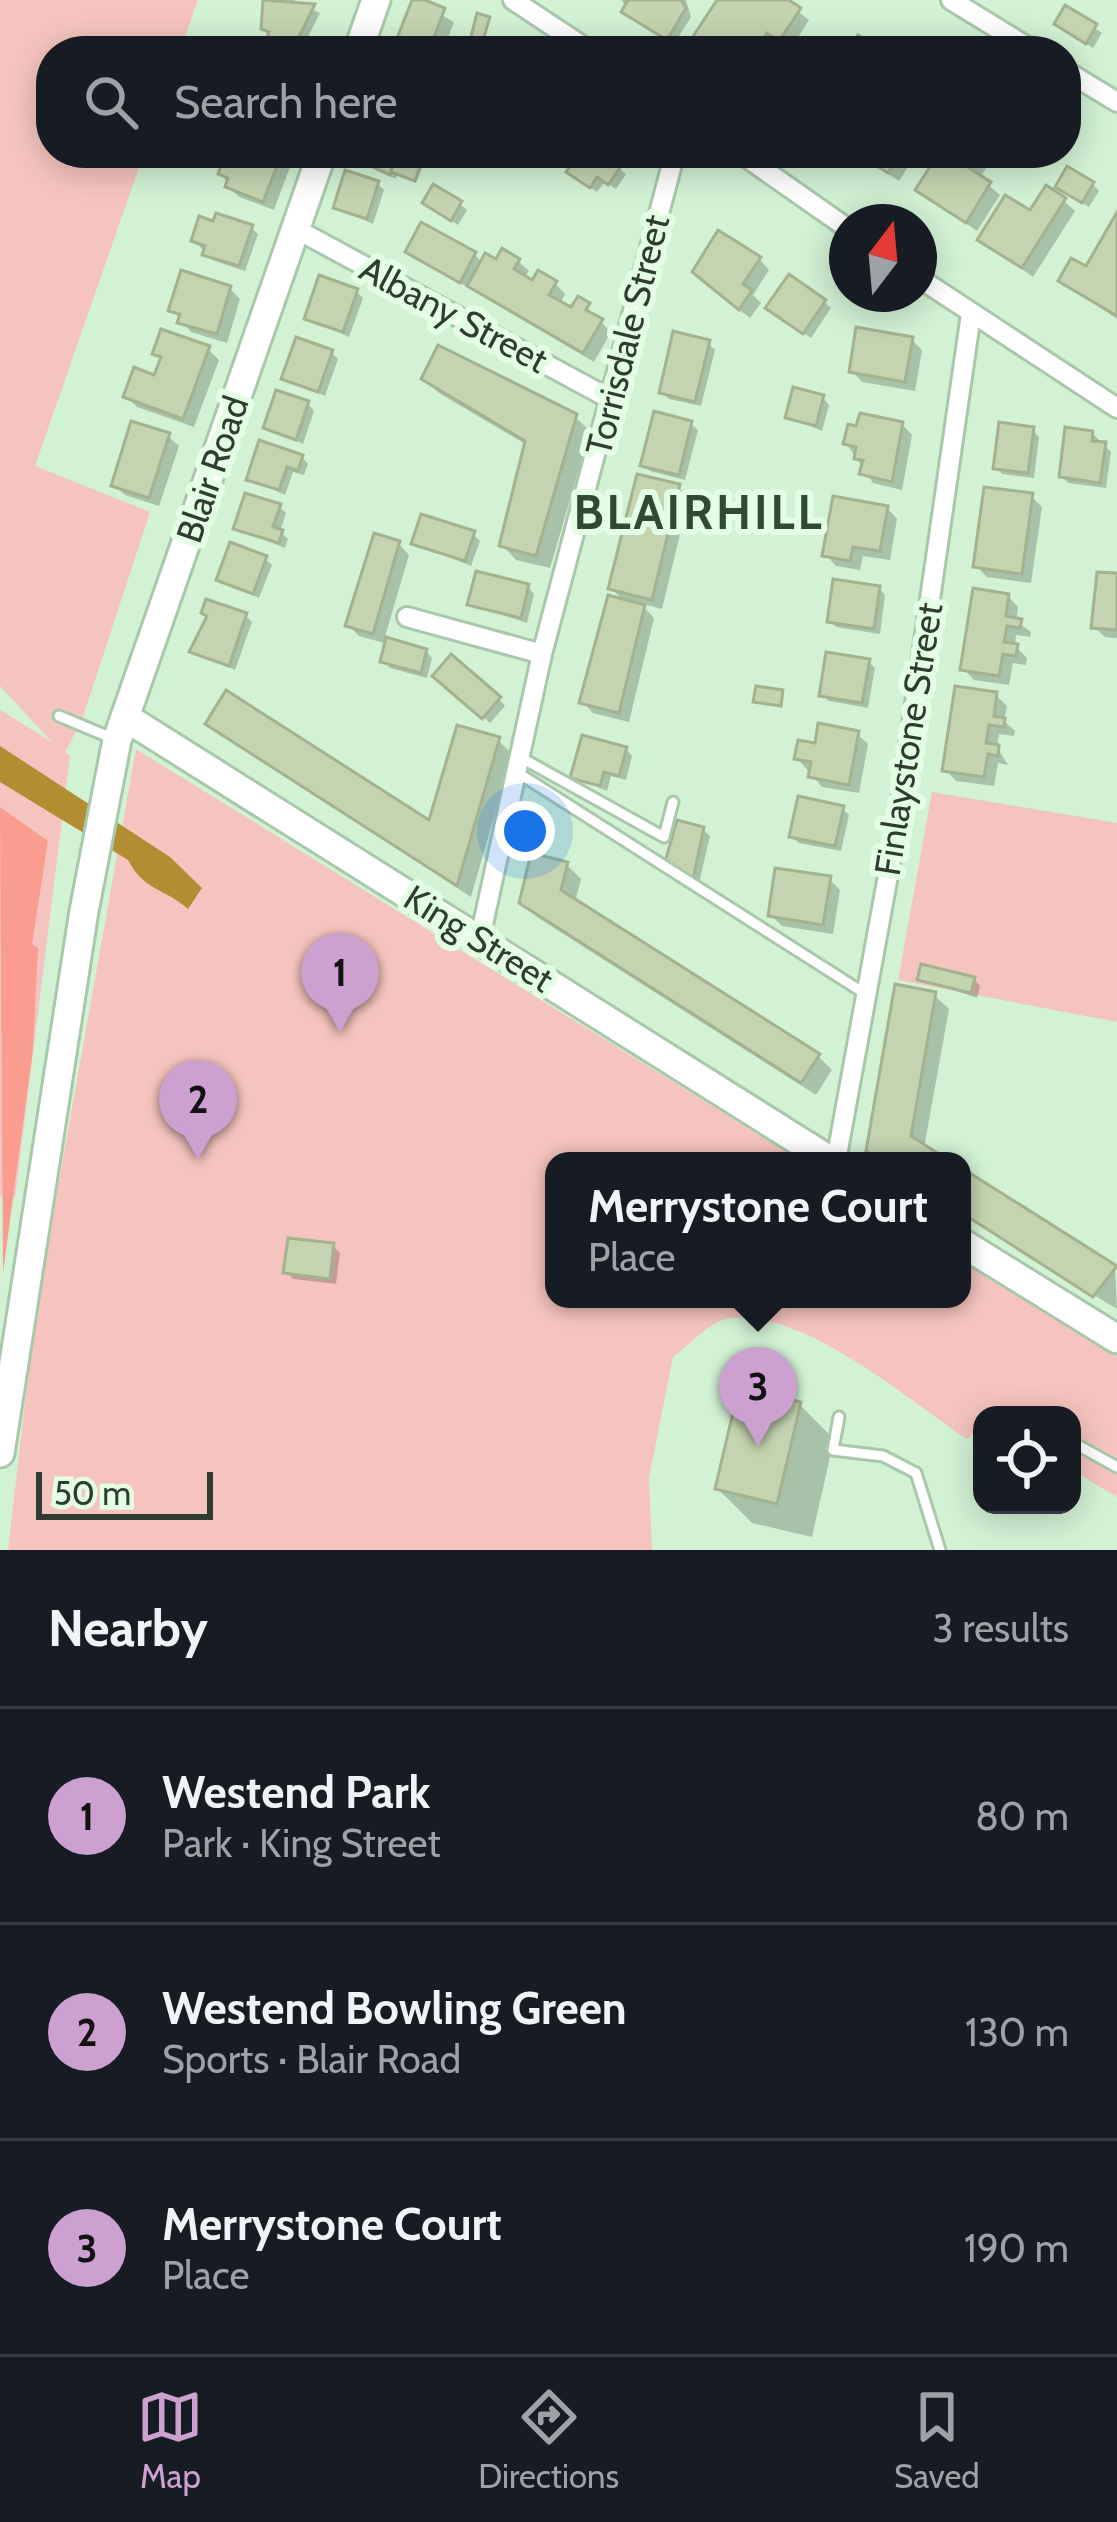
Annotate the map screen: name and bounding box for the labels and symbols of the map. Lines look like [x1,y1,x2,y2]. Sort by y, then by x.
north arrow [829,204,937,312]
street label: Torrisdale Street [576,210,678,460]
street label: Albany Street [353,246,555,382]
street label: Blair Road [166,390,258,548]
district label: BLAIRHILL [573,483,825,541]
street label: Finlaystone Street [865,600,951,878]
your location [495,801,555,861]
street label: King Street [396,875,562,1001]
pin: 1 [301,933,379,1032]
pin: 2 [159,1060,237,1159]
pin: 3 [719,1347,797,1446]
scale bar [36,1466,213,1519]

